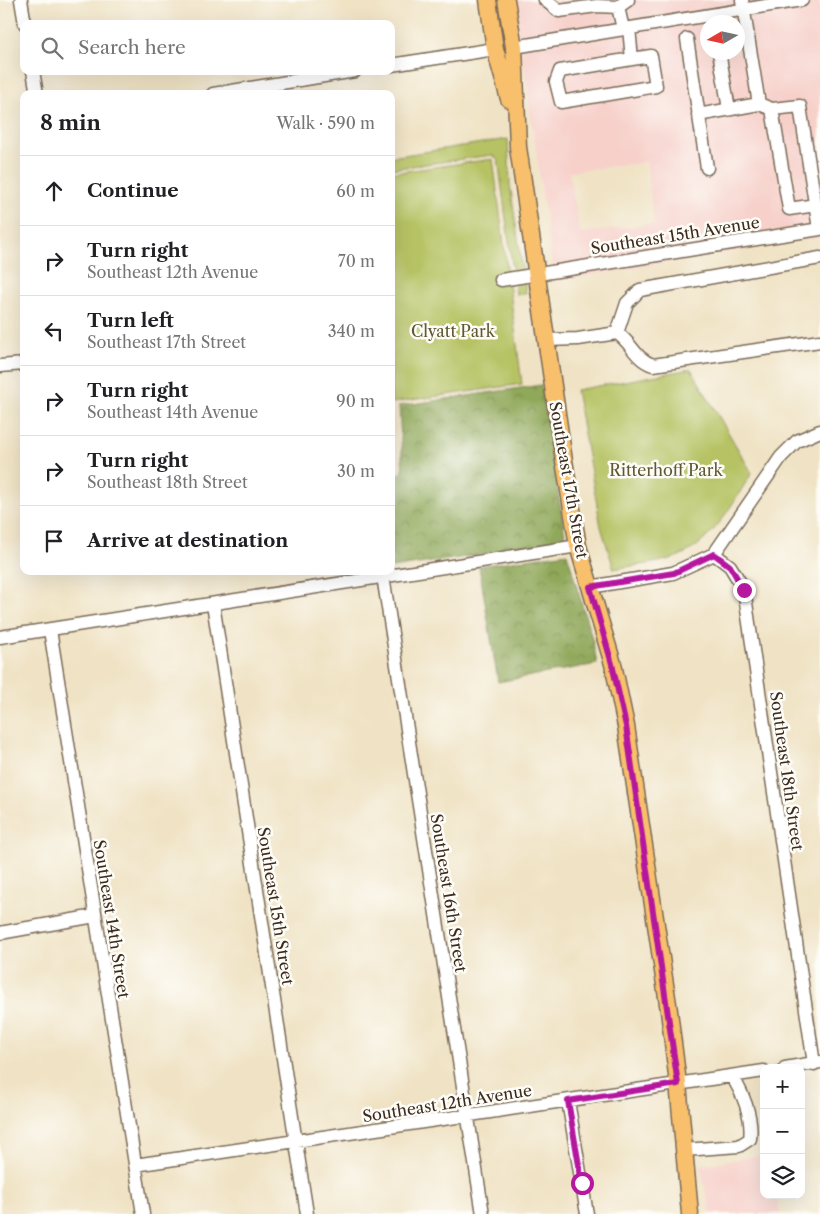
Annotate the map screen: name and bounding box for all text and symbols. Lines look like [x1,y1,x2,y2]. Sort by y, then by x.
north arrow [700,15,745,60]
search box [20,20,395,75]
icon: search [38,34,66,62]
text: Search here [78,36,186,59]
text: 8 min [40,110,101,135]
text: Walk · 590 m [276,113,375,133]
icon: ahead [40,177,68,205]
text: Continue [87,179,179,202]
text: 60 m [336,181,375,201]
street label: Southeast 15th Avenue [589,212,761,258]
text: Turn right [87,239,188,262]
icon: right [40,247,68,275]
text: 70 m [338,251,375,271]
text: Southeast 12th Avenue [87,262,258,282]
text: Turn left [87,309,174,332]
icon: left [40,317,68,345]
text: 340 m [328,321,375,341]
park label: Clyatt Park [411,321,496,341]
text: Southeast 17th Street [87,332,246,352]
text: Turn right [87,379,188,402]
icon: right [40,387,68,415]
text: 90 m [336,391,375,411]
street label: Southeast 17th Street [545,400,593,560]
text: Southeast 14th Avenue [87,402,258,422]
text: Turn right [87,449,188,472]
icon: right [40,457,68,485]
park label: Ritterhoff Park [609,460,723,480]
text: 30 m [337,461,375,481]
text: Southeast 18th Street [87,472,248,492]
icon: arrive [40,527,68,555]
text: Arrive at destination [87,529,288,552]
route end [733,579,756,602]
street label: Southeast 18th Street [766,690,808,852]
street label: Southeast 16th Street [427,812,471,974]
street label: Southeast 15th Street [254,826,298,987]
street label: Southeast 14th Street [90,838,134,1000]
map controls [760,1064,805,1199]
button: + [760,1064,805,1109]
street label: Southeast 12th Avenue [361,1080,533,1126]
button: − [760,1109,805,1154]
button: layers [760,1154,805,1199]
route start [571,1172,594,1195]

